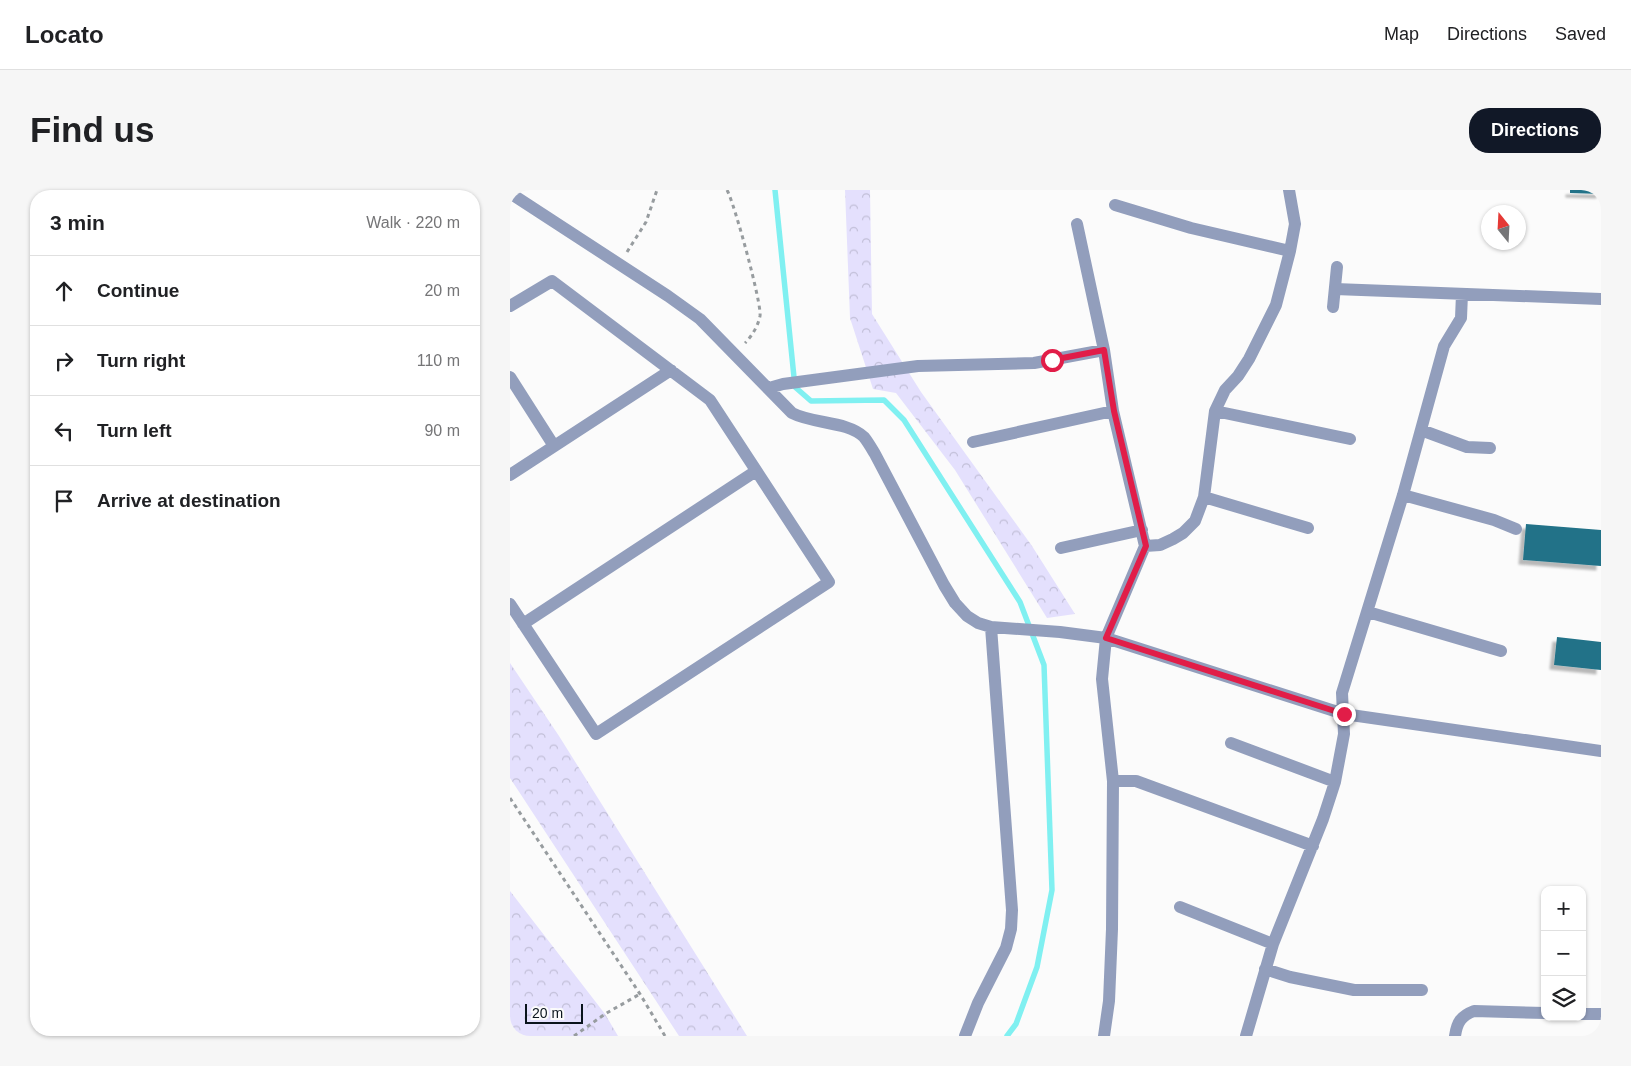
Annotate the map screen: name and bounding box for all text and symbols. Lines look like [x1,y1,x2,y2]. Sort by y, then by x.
text: Locato [25,21,104,48]
text: Map [1384,24,1419,44]
text: Directions [1447,24,1527,44]
text: Saved [1555,24,1606,44]
button: Directions [1469,108,1601,153]
text: Find us [30,110,154,149]
north arrow [1481,205,1526,250]
text: 3 min [50,211,105,234]
text: Walk · 220 m [366,214,460,231]
icon: ahead [50,277,78,305]
text: Continue [97,280,179,301]
text: 20 m [424,282,460,299]
icon: right [50,347,78,375]
route start [1041,349,1064,372]
text: Turn right [97,350,185,371]
text: 110 m [417,352,460,369]
icon: left [50,417,78,445]
text: Turn left [97,420,172,441]
text: 90 m [424,422,460,439]
icon: arrive [50,487,78,515]
text: Arrive at destination [97,490,281,511]
route end [1333,703,1356,726]
map controls [1541,886,1586,1021]
button: + [1541,886,1586,931]
button: − [1541,931,1586,976]
button: layers [1541,976,1586,1021]
scale bar [525,1001,582,1024]
text: 20 m [532,1005,563,1021]

